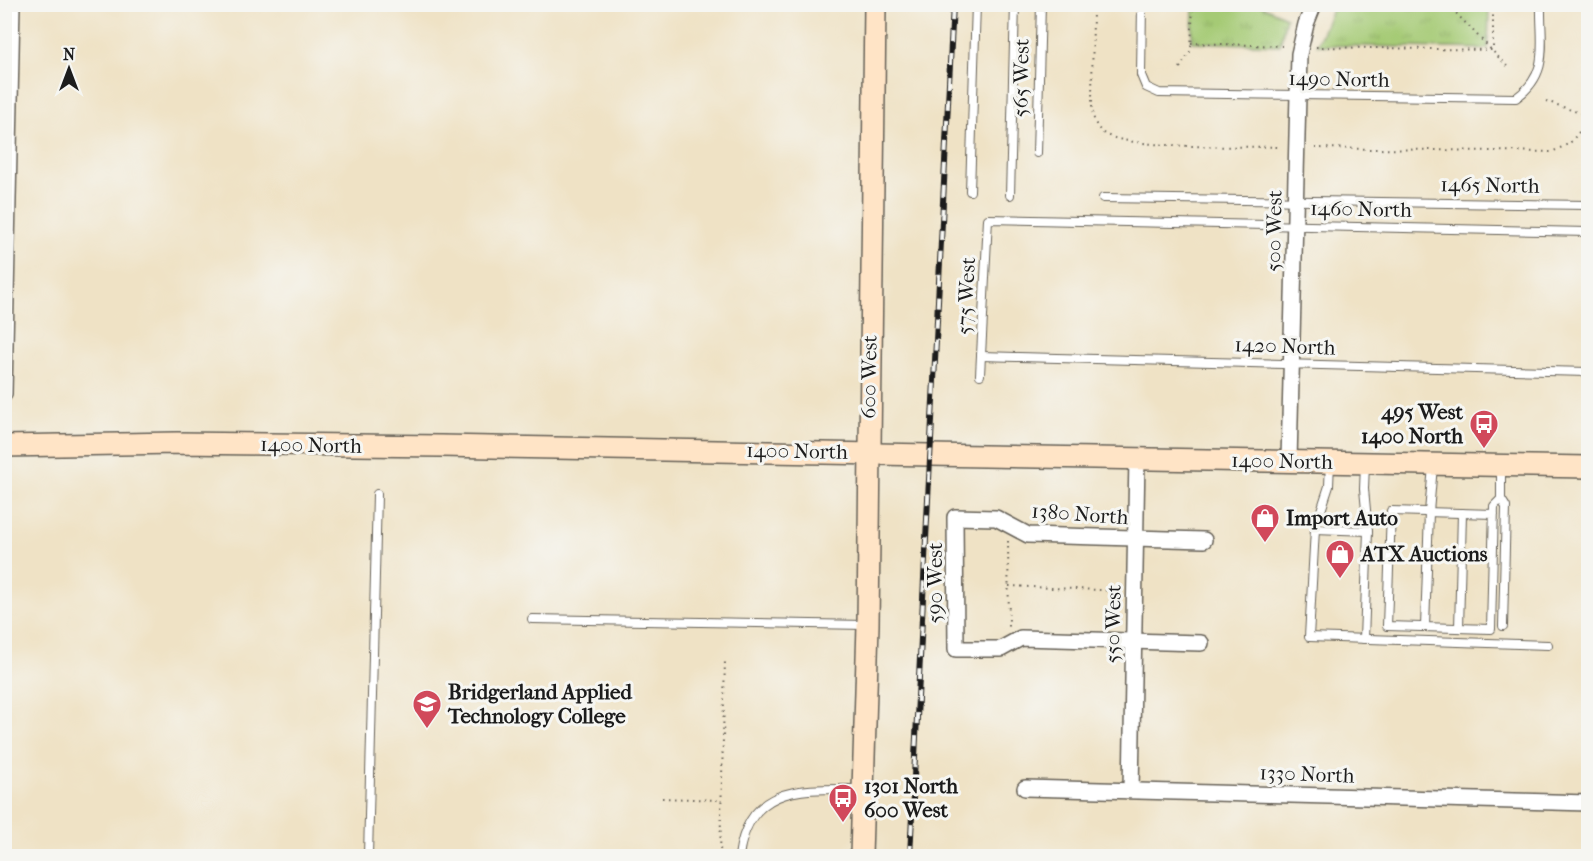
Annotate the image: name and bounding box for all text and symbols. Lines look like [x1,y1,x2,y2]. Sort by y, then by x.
street label: 565 West [1008,38,1034,118]
north arrow [39,39,99,99]
text: N [63,45,76,64]
street label: 1490 North [1288,66,1390,92]
street label: 1465 North [1440,172,1540,198]
street label: 500 West [1261,190,1287,272]
street label: 1460 North [1310,196,1412,222]
street label: 575 West [952,256,980,335]
street label: 1420 North [1234,332,1336,360]
street label: 600 West [856,334,882,419]
place label: 495 West 1400 North [1361,400,1463,449]
bus stop icon: 495 West 1400 North [1468,408,1500,450]
street label: 1400 North [260,432,362,458]
street label: 1400 North [746,438,848,464]
street label: 1400 North [1231,448,1333,474]
street label: 1380 North [1031,499,1129,529]
shop icon: Import Auto [1249,502,1281,544]
place label: Import Auto [1286,506,1398,530]
shop icon: ATX Auctions [1324,538,1356,580]
street label: 590 West [923,542,947,624]
place label: ATX Auctions [1359,542,1488,566]
street label: 550 West [1100,584,1126,664]
place label: Bridgerland Applied Technology College [447,680,632,728]
school or university icon: Bridgerland Applied Technology College [411,688,443,730]
street label: 1330 North [1259,760,1355,788]
place label: 1301 North 600 West [864,774,958,822]
bus stop icon: 1301 North 600 West [827,782,859,824]

